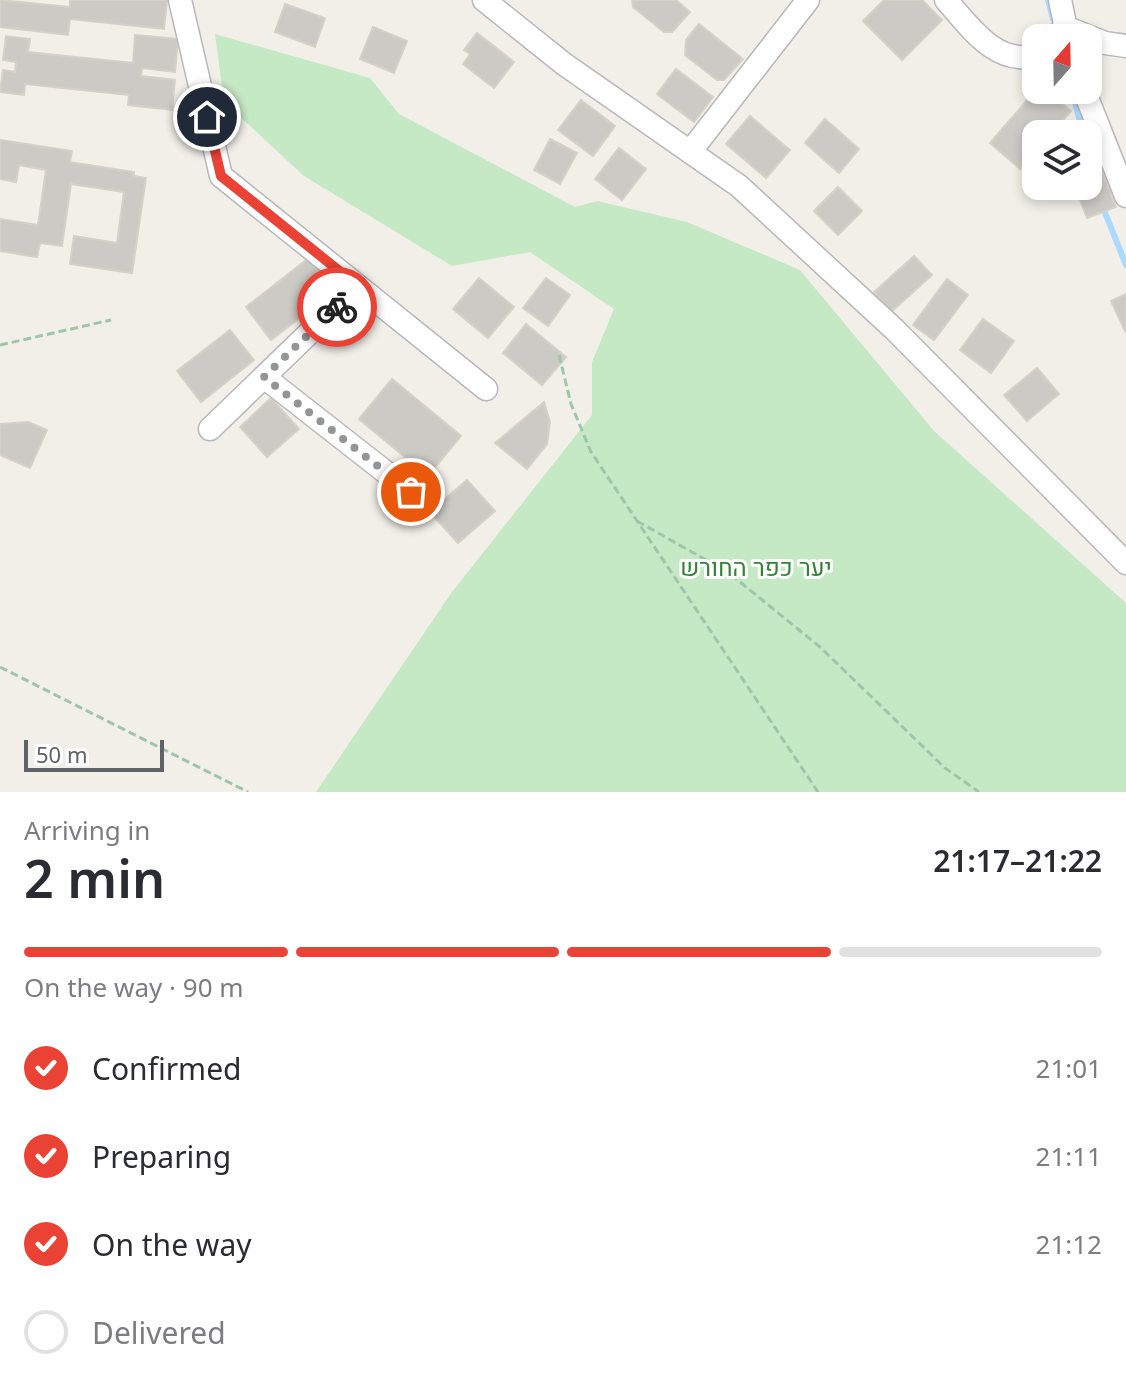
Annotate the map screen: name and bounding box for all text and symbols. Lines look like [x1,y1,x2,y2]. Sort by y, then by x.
north arrow [1022,24,1102,104]
map controls [1022,24,1102,200]
pin [173,83,241,151]
icon: home [185,95,229,139]
button: layers [1022,120,1102,200]
courier [297,267,377,347]
icon: bike [315,285,359,329]
pin [377,458,445,526]
icon: bag [389,470,433,514]
park label: יער כפר החורש [680,550,832,583]
scale bar [24,736,164,772]
text: 50 m [36,739,87,769]
text: Arriving in [24,812,150,848]
text: 21:17–21:22 [933,840,1102,881]
text: 2 min [24,842,165,913]
text: On the way · 90 m [24,969,244,1005]
icon: check [24,1046,68,1090]
text: Confirmed [92,1048,242,1089]
text: 21:01 [1036,1050,1102,1086]
icon: check [24,1134,68,1178]
text: Preparing [92,1136,231,1177]
text: 21:11 [1036,1138,1102,1174]
icon: check [24,1222,68,1266]
text: On the way [92,1224,252,1265]
text: 21:12 [1036,1226,1102,1262]
text: Delivered [92,1312,226,1353]

